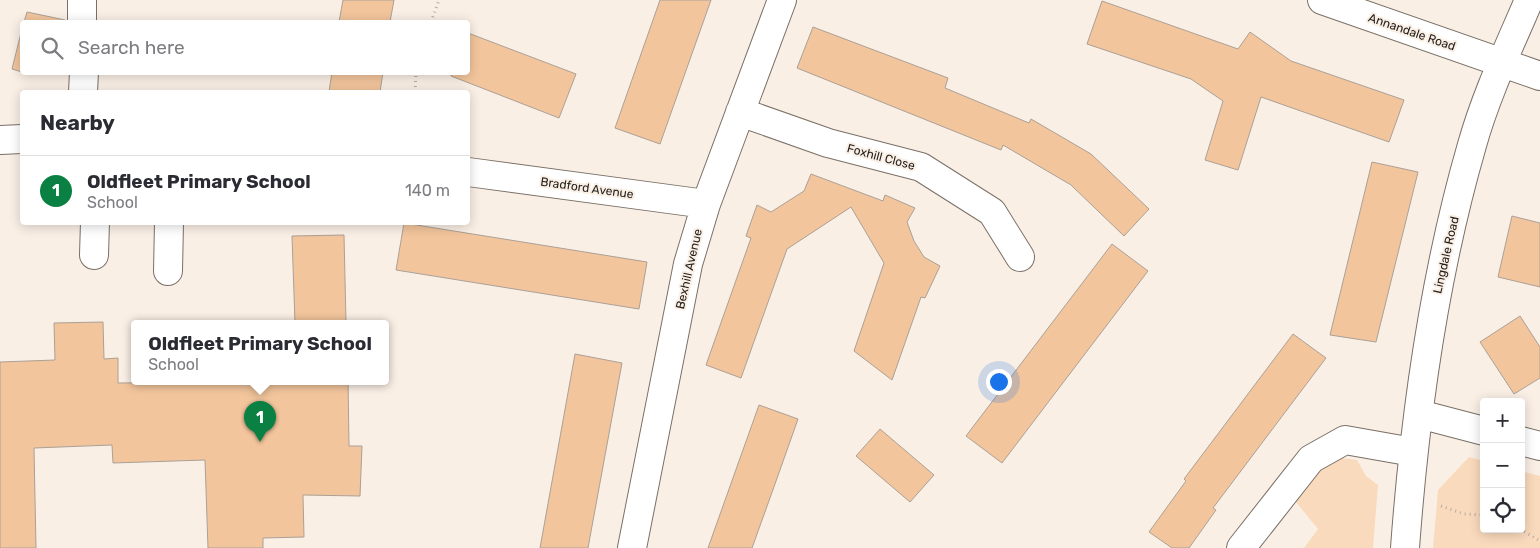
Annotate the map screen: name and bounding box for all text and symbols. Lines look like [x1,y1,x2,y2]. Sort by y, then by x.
street label: Annandale Road [1367,11,1457,53]
search box [20,20,470,75]
icon: search [38,34,66,62]
text: Search here [78,36,185,59]
text: Nearby [40,110,115,135]
street label: Foxhill Close [846,141,917,173]
text: Oldfleet Primary School [87,170,311,193]
street label: Bradford Avenue [540,175,635,202]
text: 1 [52,181,60,200]
text: 140 m [405,181,450,200]
text: School [87,193,138,212]
street label: Lingdale Road [1430,215,1462,295]
street label: Bexhill Avenue [673,227,705,310]
popup [131,320,389,385]
text: Oldfleet Primary School [148,332,372,355]
text: School [148,355,199,374]
your location [986,369,1012,395]
map controls [1480,398,1525,533]
button: + [1480,398,1525,443]
pin: 1 [244,401,276,442]
button: − [1480,443,1525,488]
button: locate [1480,488,1525,533]

